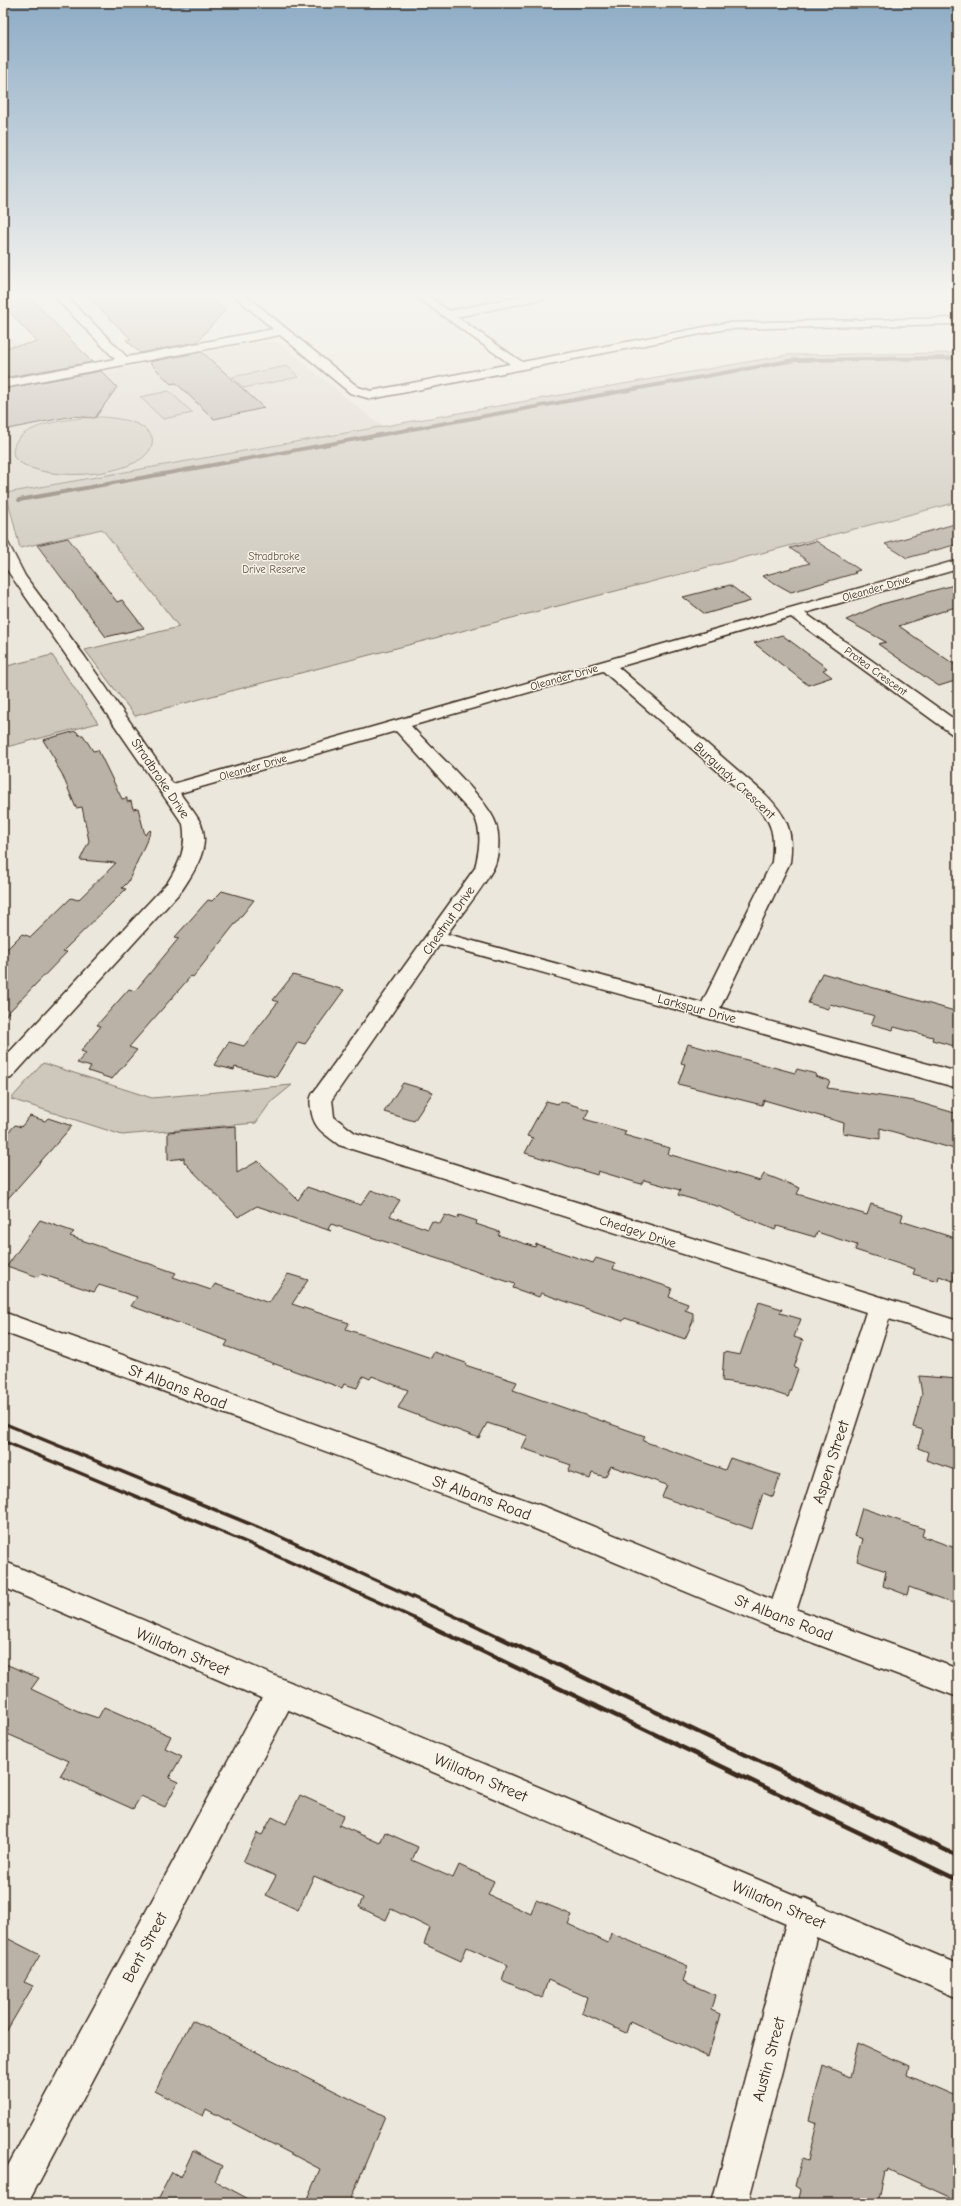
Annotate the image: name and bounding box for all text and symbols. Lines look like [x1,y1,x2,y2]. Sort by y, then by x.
park label: Stradbroke Drive Reserve [242,550,306,576]
street label: Oleander Drive [841,572,912,604]
street label: Protea Crescent [842,644,910,699]
street label: Oleander Drive [529,661,600,693]
street label: Stradbroke Drive [128,736,193,821]
street label: Burgundy Crescent [691,739,779,823]
street label: Oleander Drive [218,751,289,783]
street label: Chestnut Drive [419,883,478,958]
street label: Larkspur Drive [656,991,738,1026]
street label: Chedgey Drive [598,1212,679,1251]
street label: St Albans Road [126,1361,229,1413]
street label: Aspen Street [809,1418,853,1506]
street label: St Albans Road [430,1472,533,1524]
street label: St Albans Road [732,1591,835,1645]
street label: Willaton Street [133,1624,232,1680]
street label: Willaton Street [431,1750,530,1806]
street label: Willaton Street [729,1877,828,1933]
street label: Bent Street [119,1909,171,1986]
street label: Austin Street [749,2015,789,2103]

